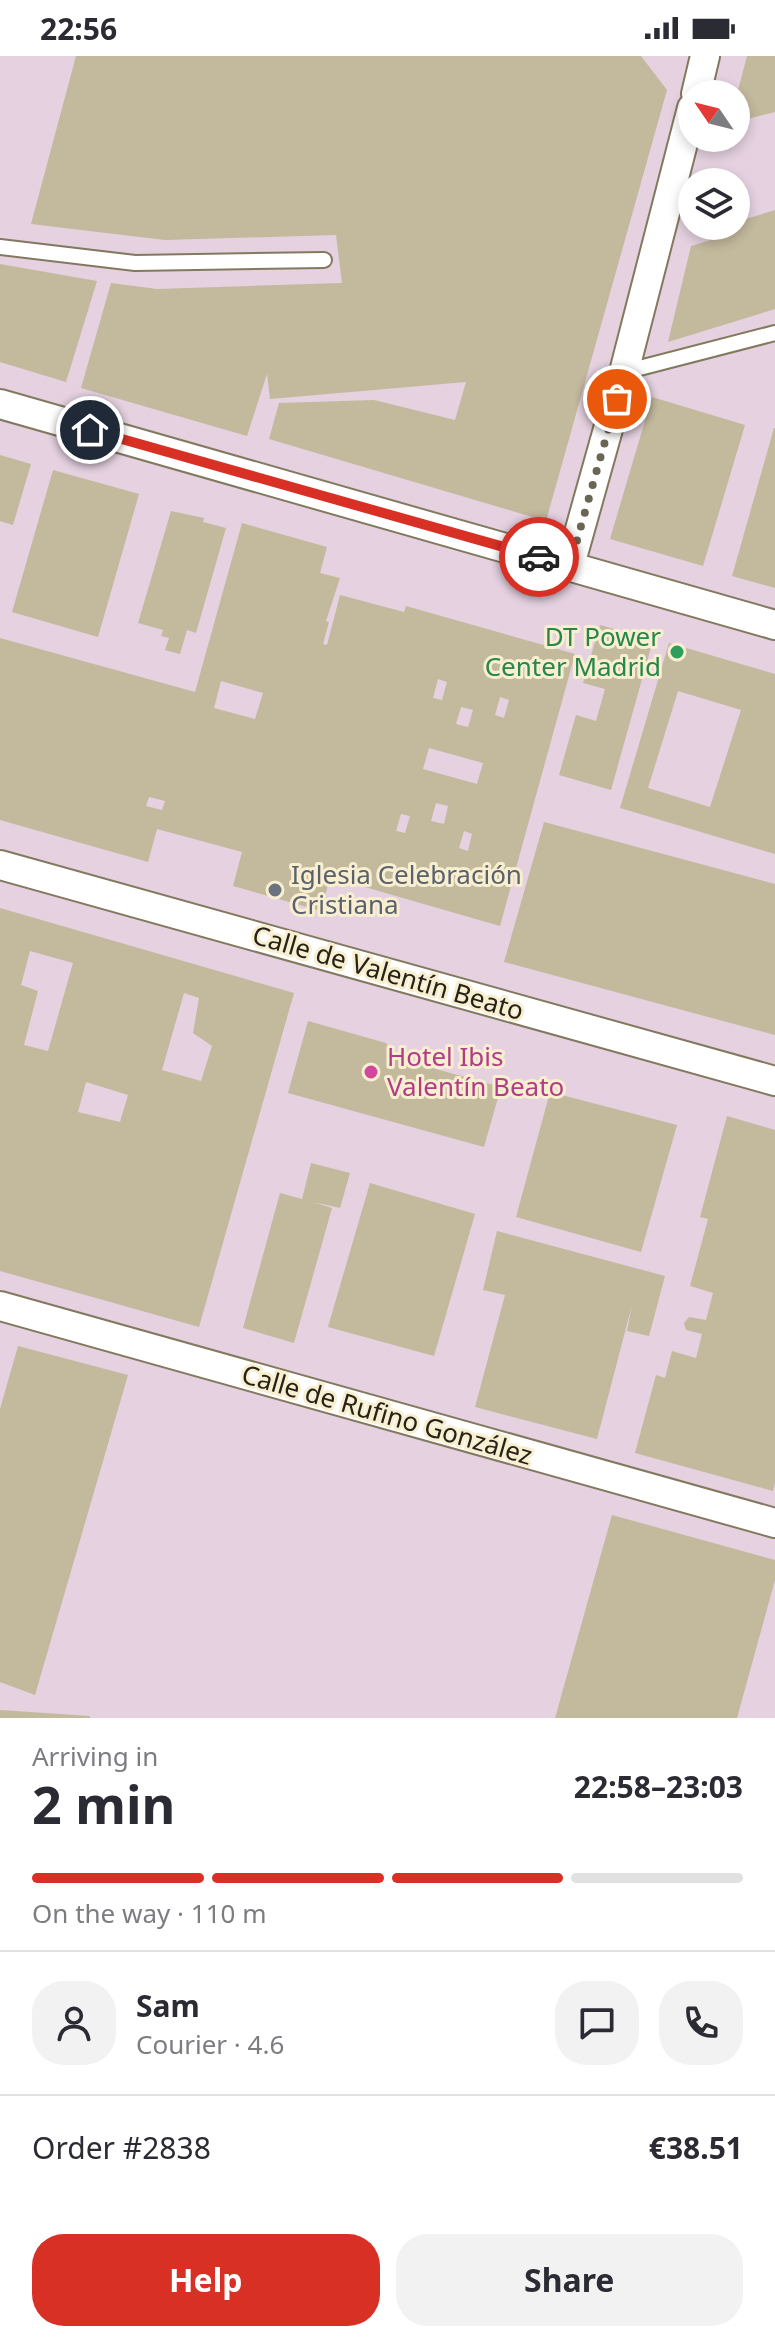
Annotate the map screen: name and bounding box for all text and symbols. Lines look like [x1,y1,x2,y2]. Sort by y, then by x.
text: 22:56 [40,8,117,49]
north arrow [678,80,750,152]
map controls [678,80,750,240]
button: layers [678,168,750,240]
pin [583,365,651,433]
icon: bag [595,377,639,421]
pin [56,396,124,464]
icon: home [68,408,112,452]
courier [499,517,579,597]
icon: car [517,535,561,579]
place label: DT Power Center Madrid [485,618,661,684]
marker: DT Power Center Madrid [668,643,686,661]
place label: Iglesia Celebración Cristiana [291,856,522,922]
marker: Iglesia Celebración Cristiana [266,881,284,899]
street label: Calle de Valentín Beato [248,916,528,1028]
place label: Hotel Ibis Valentín Beato [387,1038,564,1104]
marker: Hotel Ibis Valentín Beato [362,1063,380,1081]
street label: Calle de Rufino González [238,1355,537,1473]
text: Arriving in [32,1738,158,1774]
text: 22:58–23:03 [574,1766,743,1807]
text: 2 min [32,1768,175,1839]
text: On the way · 110 m [32,1895,266,1931]
button: person [32,1981,116,2065]
button: chat [555,1981,639,2065]
button: phone [659,1981,743,2065]
text: Sam [136,1985,200,2026]
text: Courier · 4.6 [136,2026,284,2062]
text: Order #2838 [32,2127,211,2168]
text: €38.51 [649,2127,743,2168]
button: Help [32,2234,380,2326]
button: Share [396,2234,743,2326]

